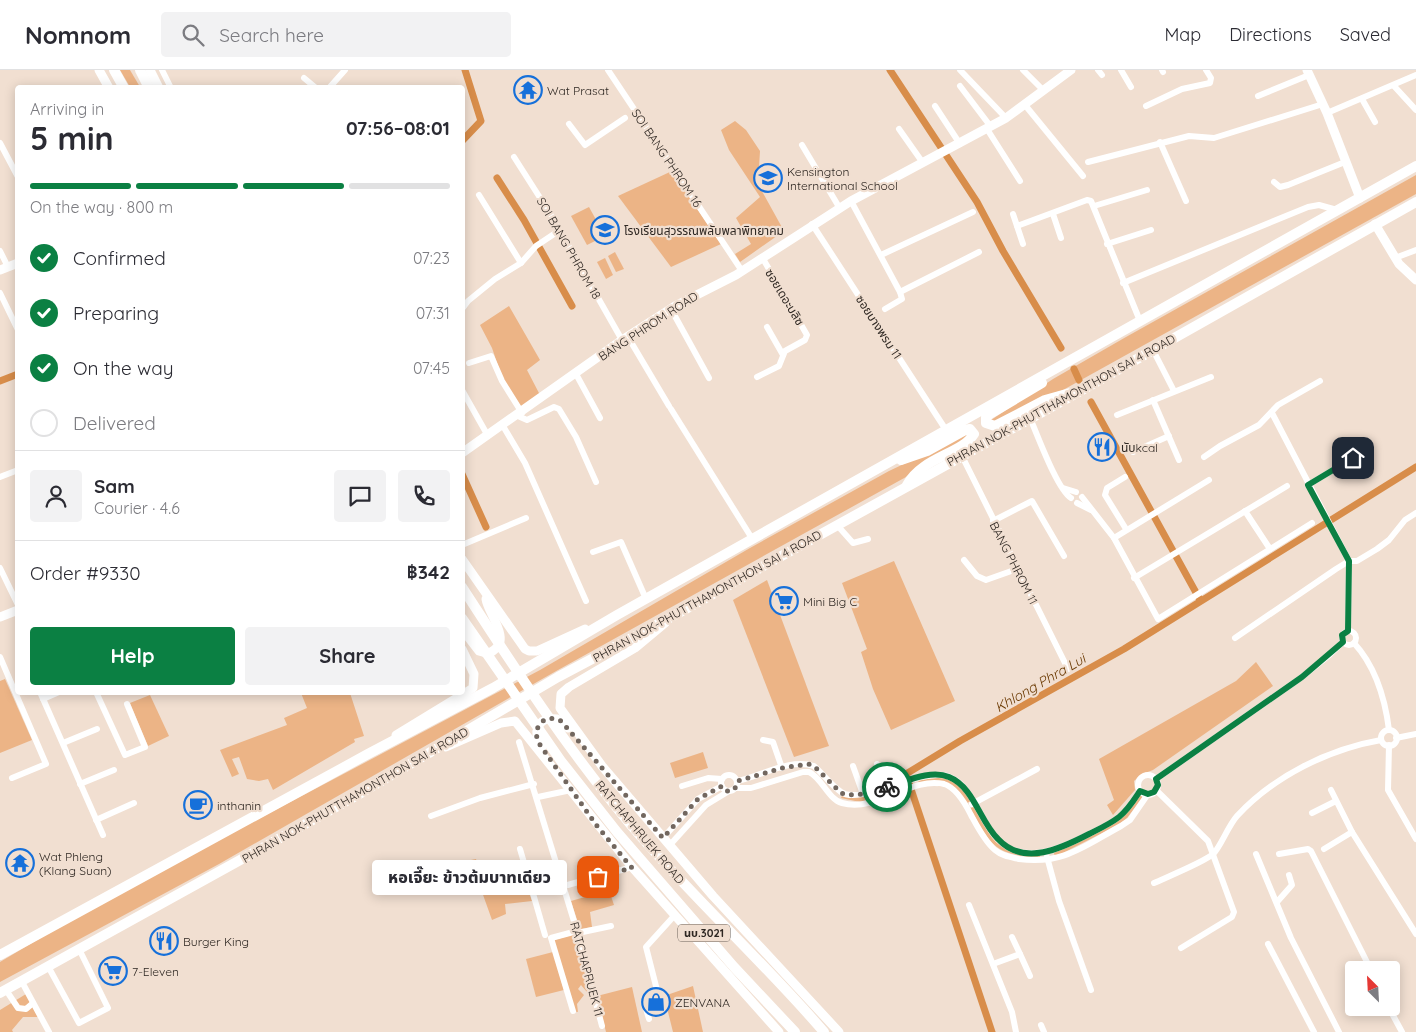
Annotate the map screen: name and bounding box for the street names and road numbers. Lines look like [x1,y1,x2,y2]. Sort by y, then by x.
street label: SOI BANG PHROM 16 [629,106,706,210]
street label: SOI BANG PHROM 18 [534,194,604,302]
street label: ซอยเดอะบลิซ [762,266,808,328]
street label: BANG PHROM ROAD [595,288,701,364]
street label: ซอยบางพรม 11 [853,292,905,362]
street label: PHRAN NOK-PHUTTHAMONTHON SAI 4 ROAD [944,331,1178,469]
street label: BANG PHROM 11 [987,519,1041,607]
street label: PHRAN NOK-PHUTTHAMONTHON SAI 4 ROAD [590,527,824,665]
street label: PHRAN NOK-PHUTTHAMONTHON SAI 4 ROAD [239,724,471,866]
street label: RATCHAPHRUEK ROAD [592,777,688,887]
street label: RATCHAPRUEK 11 [567,920,607,1018]
road number: นบ.3021 [678,924,730,941]

